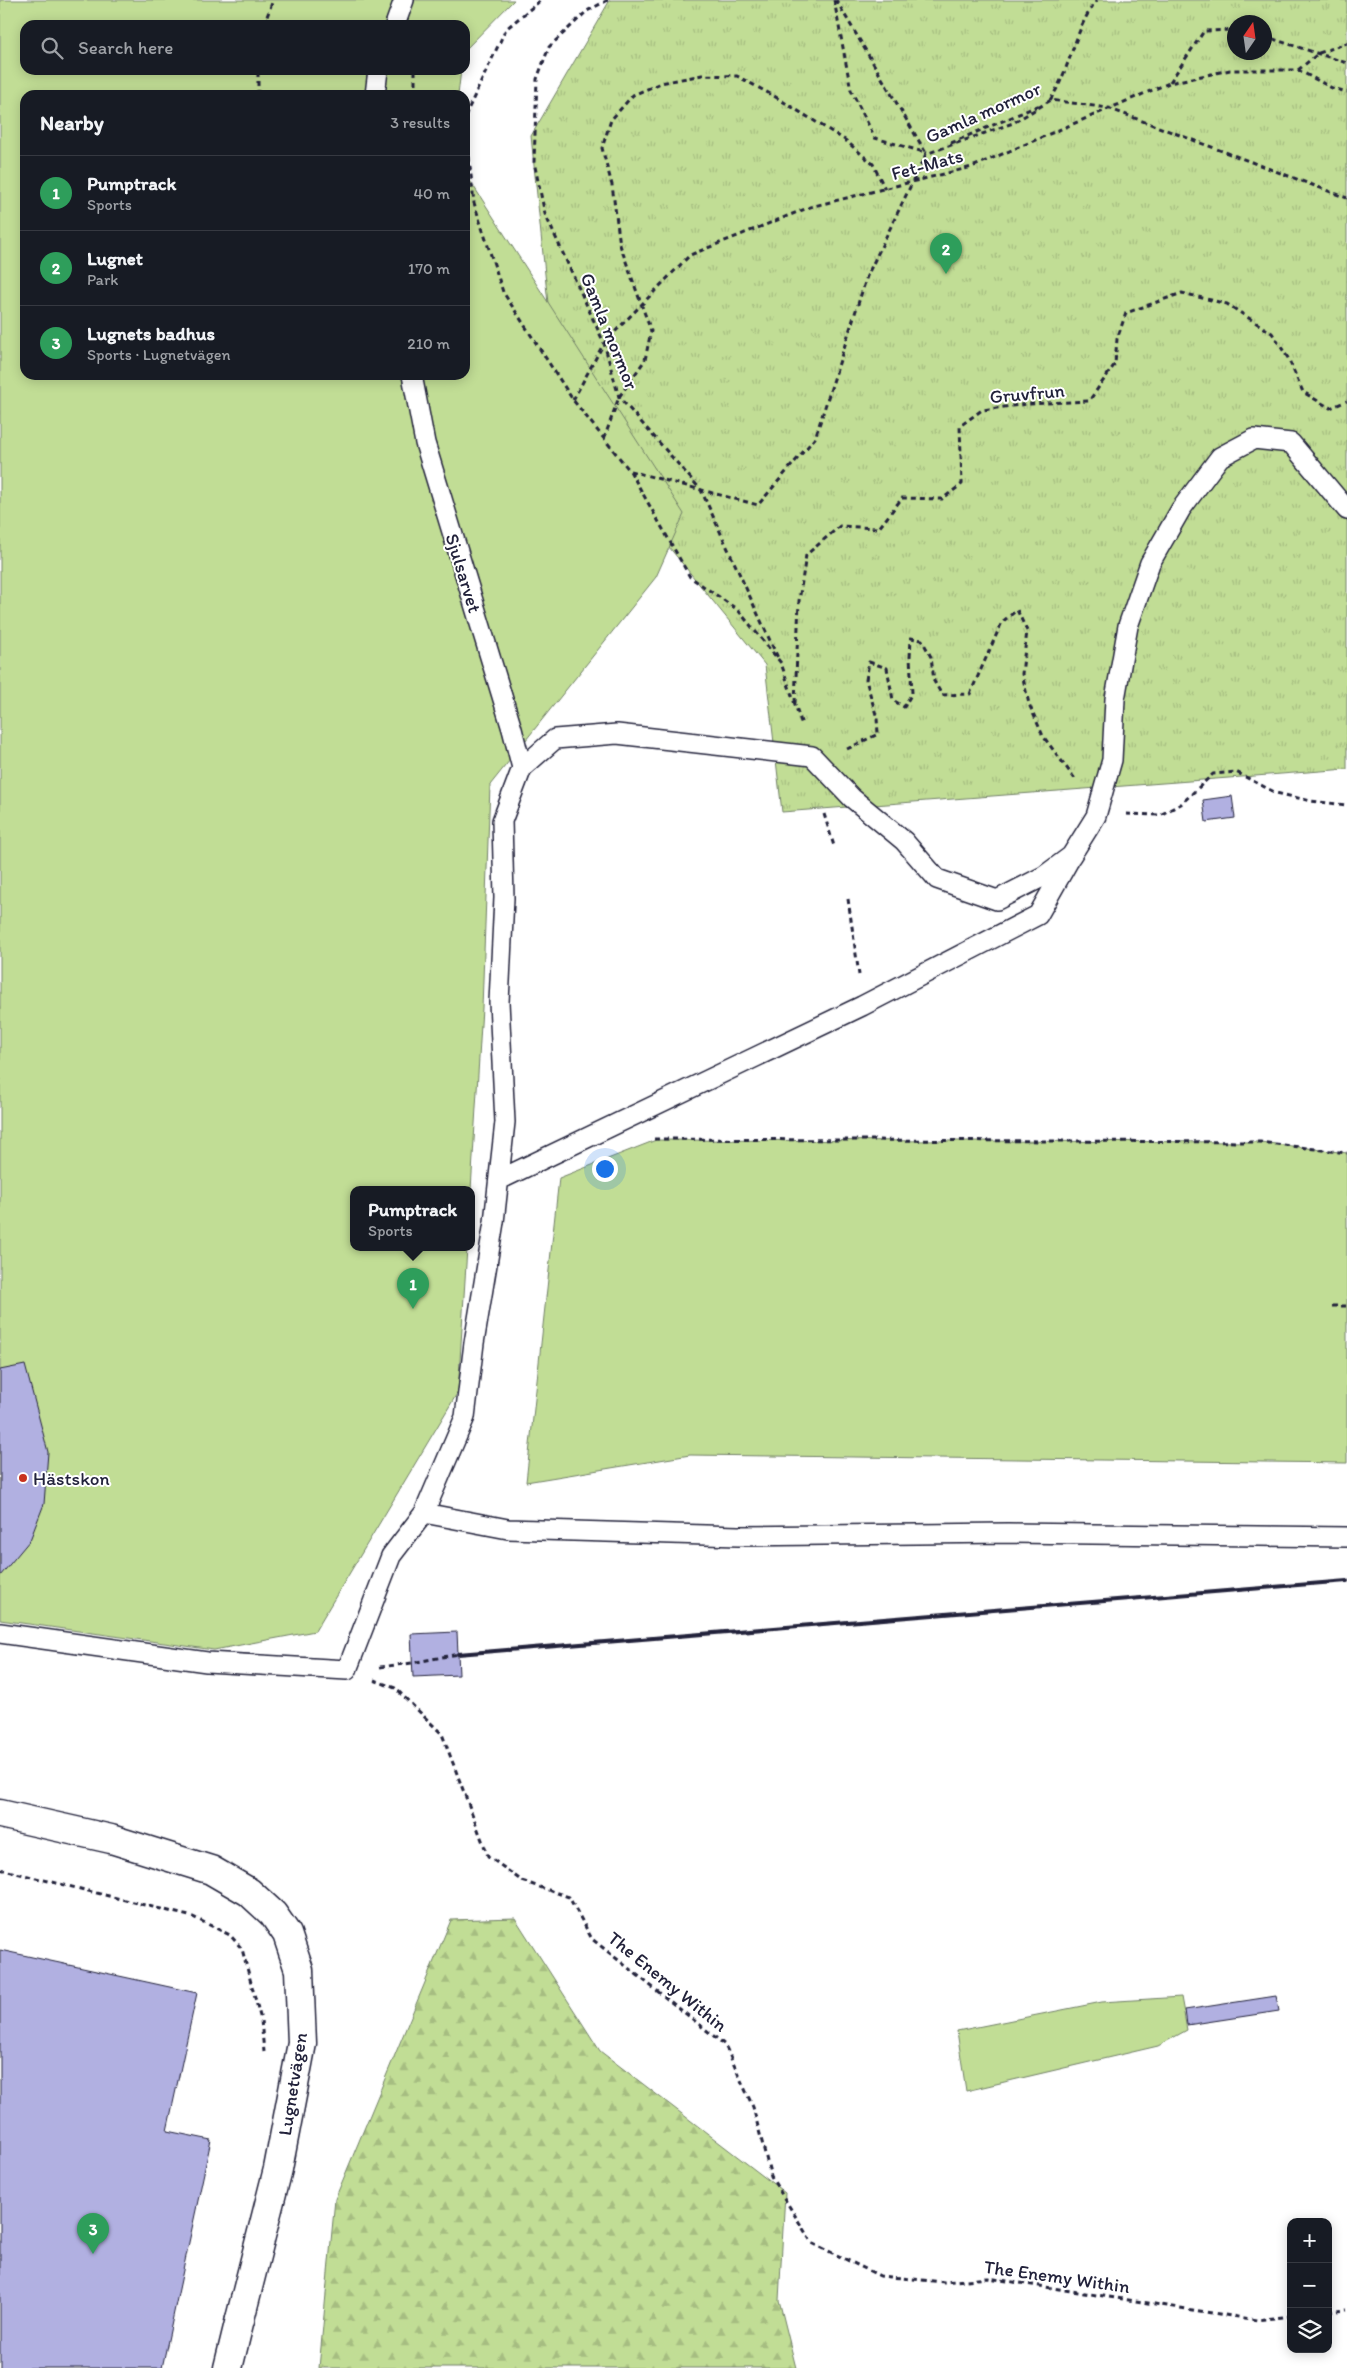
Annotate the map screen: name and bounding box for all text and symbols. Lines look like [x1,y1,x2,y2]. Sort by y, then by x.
north arrow [1227,15,1272,60]
search box [20,20,470,75]
icon: search [38,34,66,62]
text: Search here [78,36,173,59]
street label: Gamla mormor [922,77,1045,148]
text: Nearby [40,110,104,135]
text: 3 results [390,113,450,132]
street label: Fet-Mats [889,144,966,185]
text: Pumptrack [87,172,176,195]
text: 1 [52,184,60,203]
text: 40 m [413,184,450,203]
text: Sports [87,195,132,214]
pin: 2 [930,233,962,274]
text: Lugnet [87,247,143,270]
text: 2 [52,259,60,278]
text: 170 m [408,259,450,278]
text: Park [87,270,118,289]
street label: Gamla mormor [576,270,644,393]
text: Lugnets badhus [87,322,215,345]
text: 3 [52,334,60,353]
text: 210 m [407,334,450,353]
text: Sports · Lugnetvägen [87,345,231,364]
street label: Gruvfrun [989,379,1066,408]
street label: Sjulsarvet [441,531,486,616]
your location [592,1156,618,1182]
popup [350,1186,475,1251]
text: Pumptrack [368,1198,457,1221]
text: Sports [368,1221,413,1240]
pin: 1 [397,1268,429,1309]
place label: Hästskon [33,1467,110,1490]
marker: Hästskon [17,1472,29,1484]
street label: The Enemy Within [603,1926,732,2037]
street label: Lugnetvägen [273,2031,312,2137]
pin: 3 [77,2213,109,2254]
map controls [1287,2218,1332,2353]
button: + [1287,2218,1332,2263]
street label: The Enemy Within [983,2255,1132,2298]
button: − [1287,2263,1332,2308]
button: layers [1287,2308,1332,2353]

